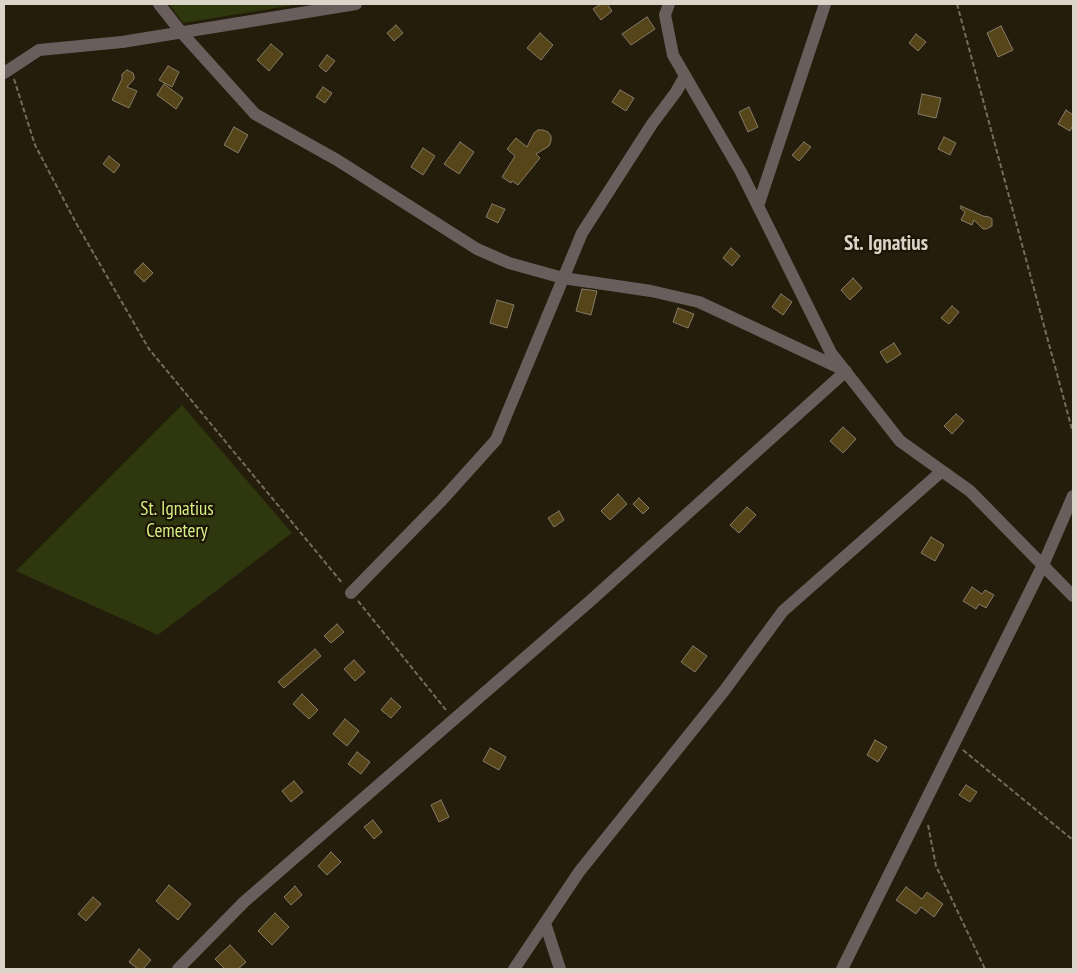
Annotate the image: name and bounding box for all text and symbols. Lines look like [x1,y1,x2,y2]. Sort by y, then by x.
district label: St. Ignatius [844,231,928,257]
park label: St. Ignatius Cemetery [140,499,214,543]

